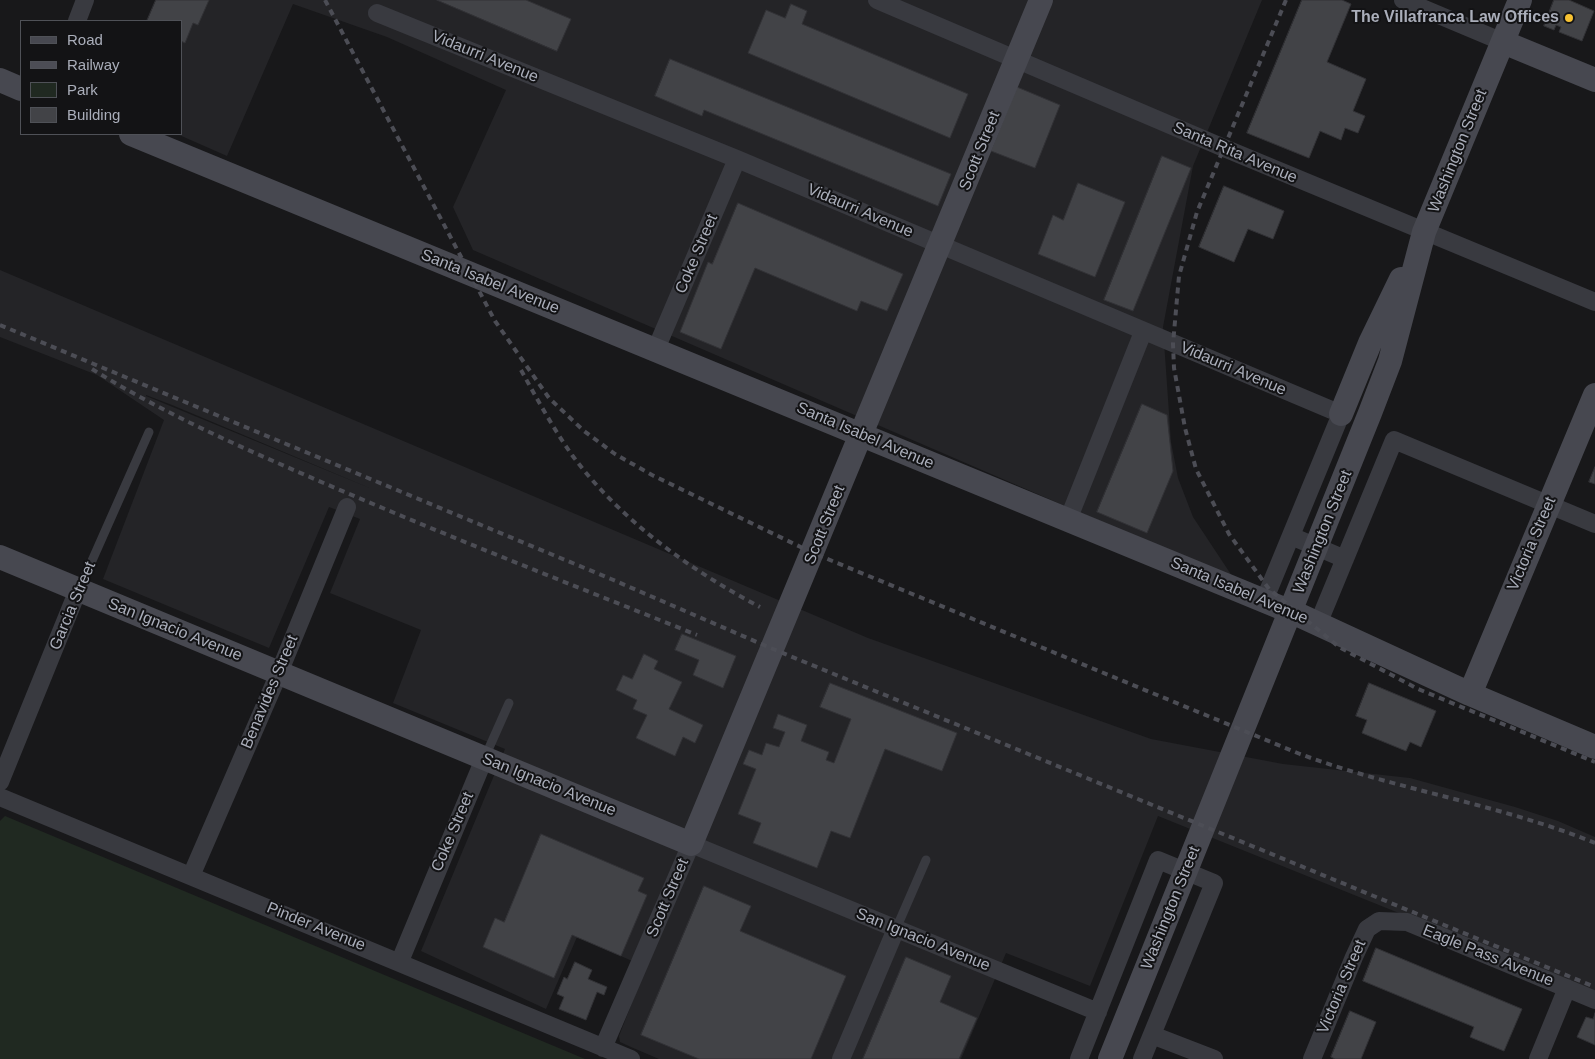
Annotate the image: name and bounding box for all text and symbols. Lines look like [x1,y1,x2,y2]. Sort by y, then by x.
place label: The Villafranca Law Offices [1351,8,1559,28]
marker: The Villafranca Law Offices [1563,12,1575,24]
legend [20,20,182,135]
street label: Vidaurri Avenue [429,27,541,87]
text: Road [67,31,103,48]
text: Railway [67,56,120,73]
text: Park [67,81,98,98]
street label: Washington Street [1425,87,1491,215]
text: Building [67,106,120,123]
street label: Scott Street [955,109,1005,193]
street label: Santa Rita Avenue [1170,118,1300,188]
street label: Vidaurri Avenue [804,180,916,242]
street label: Coke Street [672,211,722,297]
street label: Santa Isabel Avenue [418,245,562,319]
street label: Vidaurri Avenue [1177,338,1289,400]
street label: Santa Isabel Avenue [793,398,937,474]
street label: Washington Street [1290,468,1356,596]
street label: Scott Street [800,483,850,567]
street label: Victoria Street [1504,494,1560,594]
street label: Santa Isabel Avenue [1167,553,1311,629]
street label: Garcia Street [46,559,100,653]
street label: San Ignacio Avenue [105,594,245,666]
street label: Benavides Street [237,632,303,752]
street label: San Ignacio Avenue [479,749,619,821]
street label: Coke Street [428,789,478,875]
street label: Washington Street [1138,844,1204,972]
street label: Scott Street [643,856,693,940]
street label: Pinder Avenue [264,898,368,956]
street label: San Ignacio Avenue [853,904,993,976]
street label: Eagle Pass Avenue [1420,921,1556,991]
street label: Victoria Street [1314,937,1370,1037]

